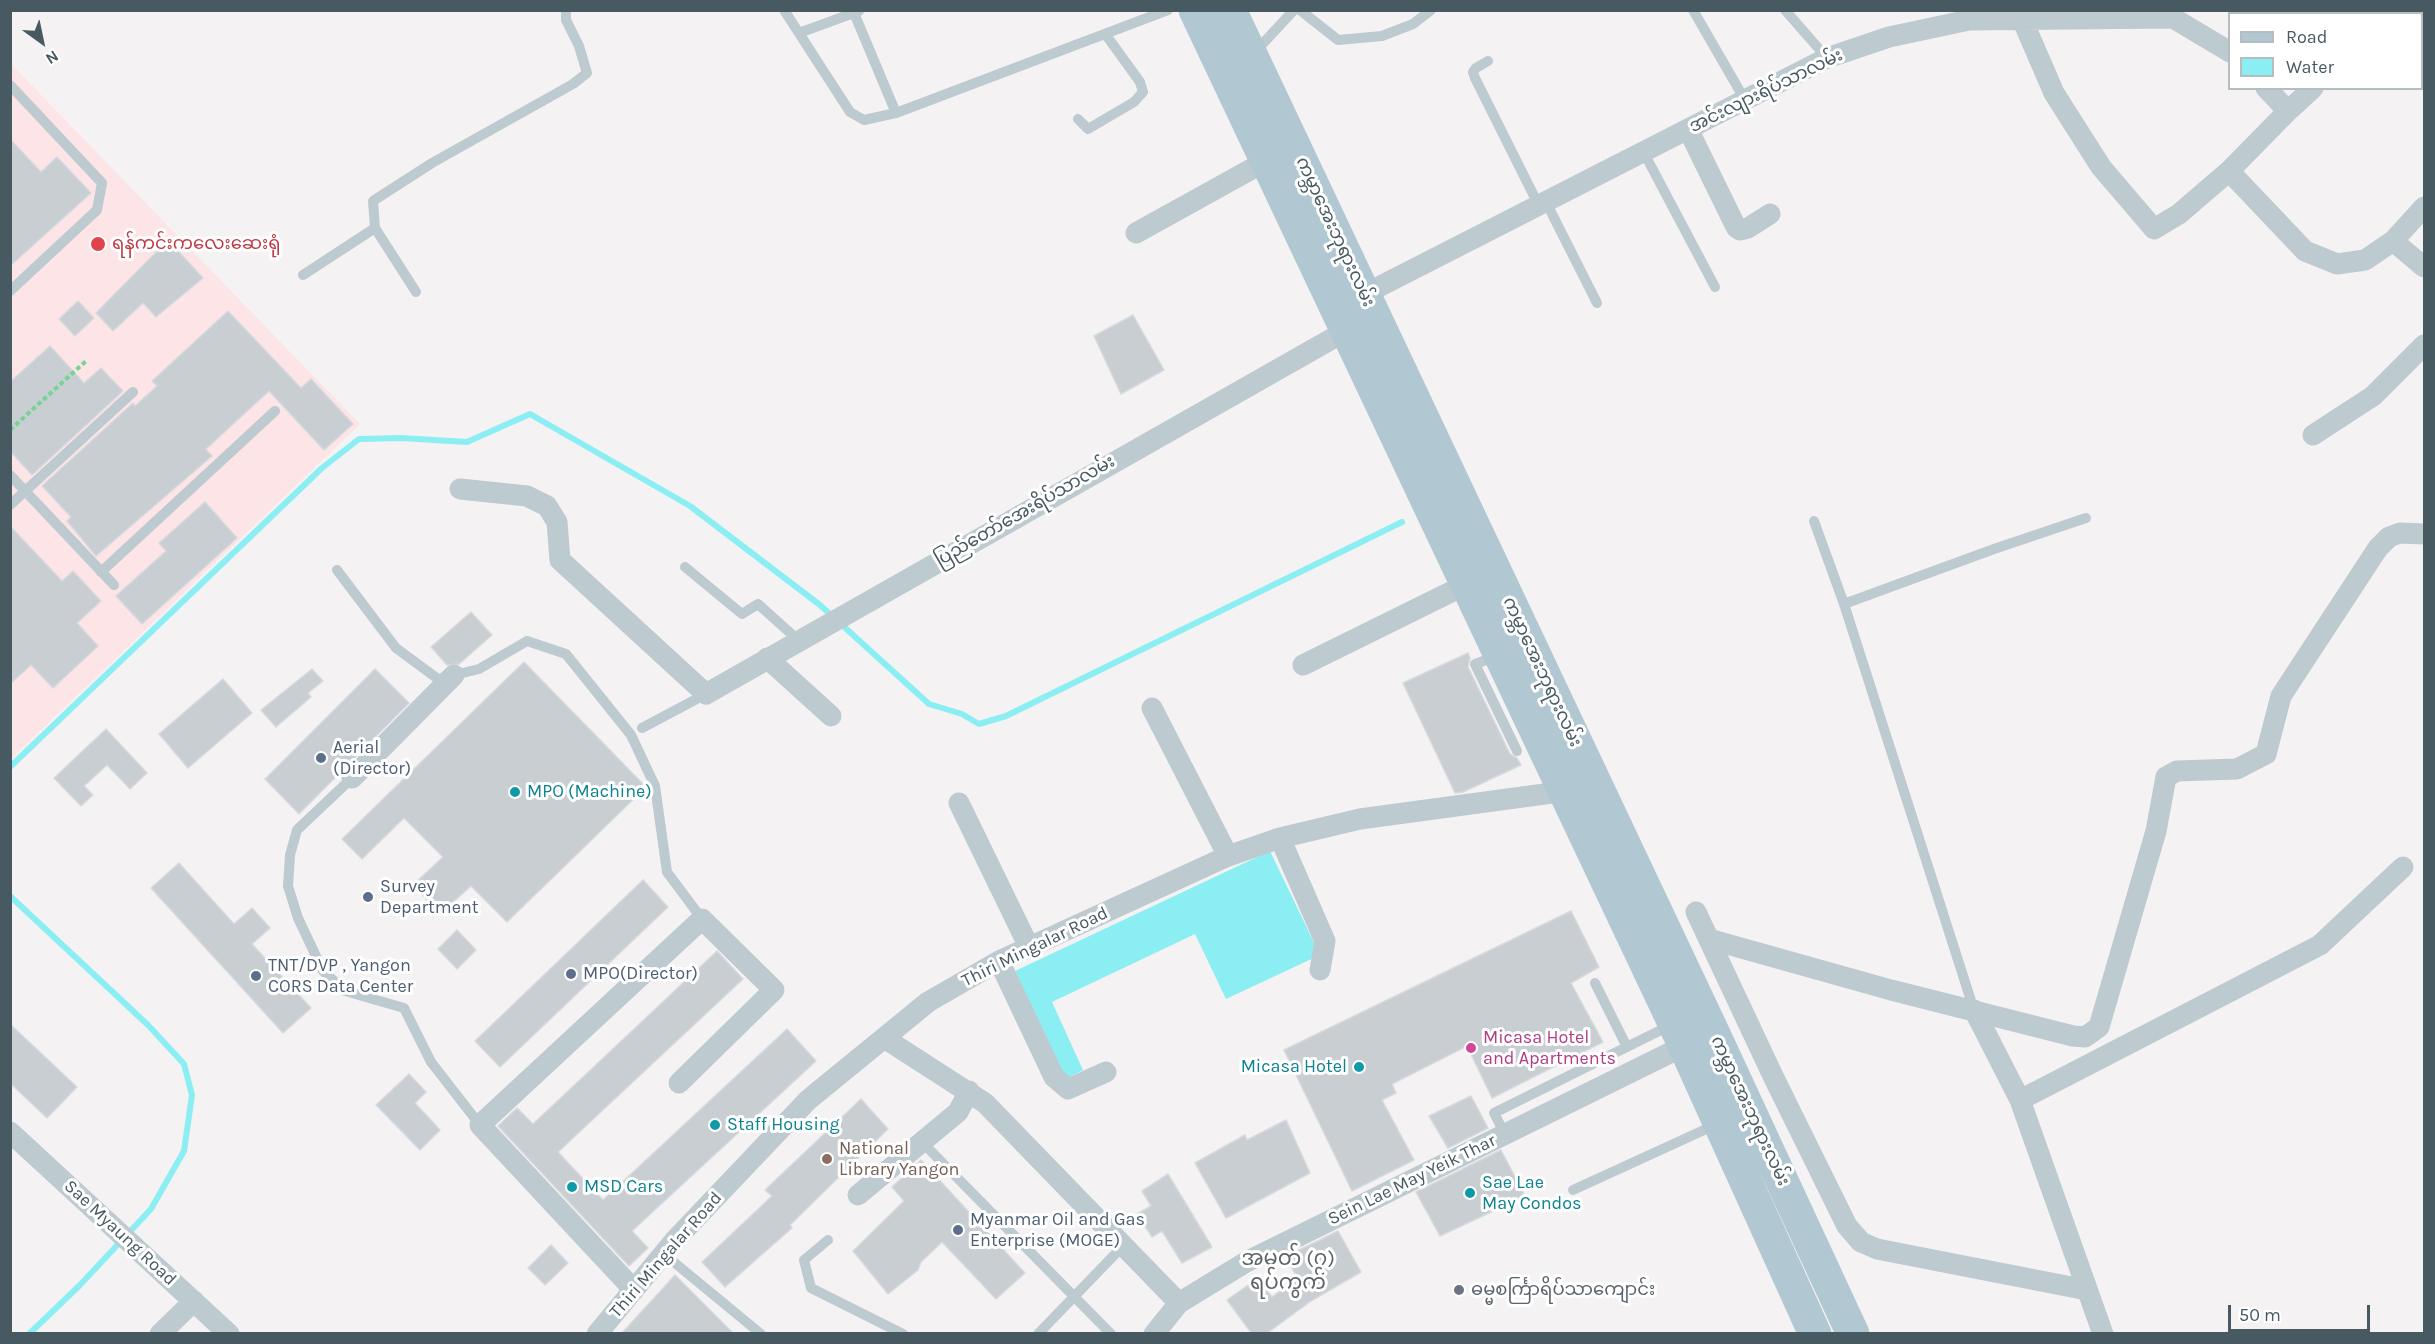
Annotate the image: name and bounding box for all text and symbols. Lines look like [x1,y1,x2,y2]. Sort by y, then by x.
north arrow [12,12,72,72]
legend [2228,12,2423,90]
text: Road [2286,26,2327,48]
street label: အင်းလျားရိပ်သာလမ်း [1686,44,1846,138]
text: N [42,46,62,69]
text: Water [2286,56,2334,78]
street label: ကမ္ဘာအေးဘုရားလမ်း [1291,154,1379,310]
place label: ရန်ကင်းကလေးဆေးရုံ [112,233,281,255]
marker: ရန်ကင်းကလေးဆေးရုံ [89,235,107,253]
street label: ပြည်တော်အေးရိပ်သာလမ်း [931,451,1119,571]
street label: ကမ္ဘာအေးဘုရားလမ်း [1498,594,1586,750]
place label: Aerial (Director) [333,737,411,780]
marker: Aerial (Director) [314,751,328,765]
place label: MPO (Machine) [527,781,652,803]
marker: MPO (Machine) [508,785,522,799]
place label: Survey Department [380,876,479,918]
marker: Survey Department [361,890,375,904]
street label: Thiri Mingalar Road [958,902,1112,992]
place label: TNT/DVP , Yangon CORS Data Center [268,955,413,998]
place label: MPO(Director) [583,963,698,985]
marker: MPO(Director) [564,967,578,981]
marker: TNT/DVP , Yangon CORS Data Center [249,969,263,983]
place label: Micasa Hotel and Apartments [1483,1027,1616,1070]
street label: ကမ္ဘာအေးဘုရားလမ်း [1706,1033,1794,1189]
marker: Micasa Hotel and Apartments [1464,1041,1478,1055]
place label: Micasa Hotel [1241,1056,1347,1078]
marker: Micasa Hotel [1352,1060,1366,1074]
place label: Staff Housing [727,1114,840,1136]
marker: Staff Housing [708,1118,722,1132]
street label: Sein Lae May Yeik Thar [1324,1130,1500,1230]
place label: National Library Yangon [839,1138,959,1180]
marker: National Library Yangon [820,1152,834,1166]
place label: Sae Lae May Condos [1482,1172,1582,1214]
street label: Sae Myaung Road [59,1175,181,1291]
place label: MSD Cars [584,1176,663,1198]
marker: MSD Cars [565,1180,579,1194]
marker: Sae Lae May Condos [1463,1186,1477,1200]
street label: Thiri Mingalar Road [605,1188,727,1322]
place label: Myanmar Oil and Gas Enterprise (MOGE) [970,1209,1145,1252]
marker: Myanmar Oil and Gas Enterprise (MOGE) [951,1223,965,1237]
district label: အမှတ် (၇) ရပ်ကွက် [1241,1246,1335,1296]
place label: ဓမ္မစင်္ကြာရိပ်သာကျောင်း [1471,1279,1655,1301]
marker: ဓမ္မစင်္ကြာရိပ်သာကျောင်း [1452,1283,1466,1297]
scale bar [2231,1293,2374,1331]
text: 50 m [2239,1304,2281,1326]

